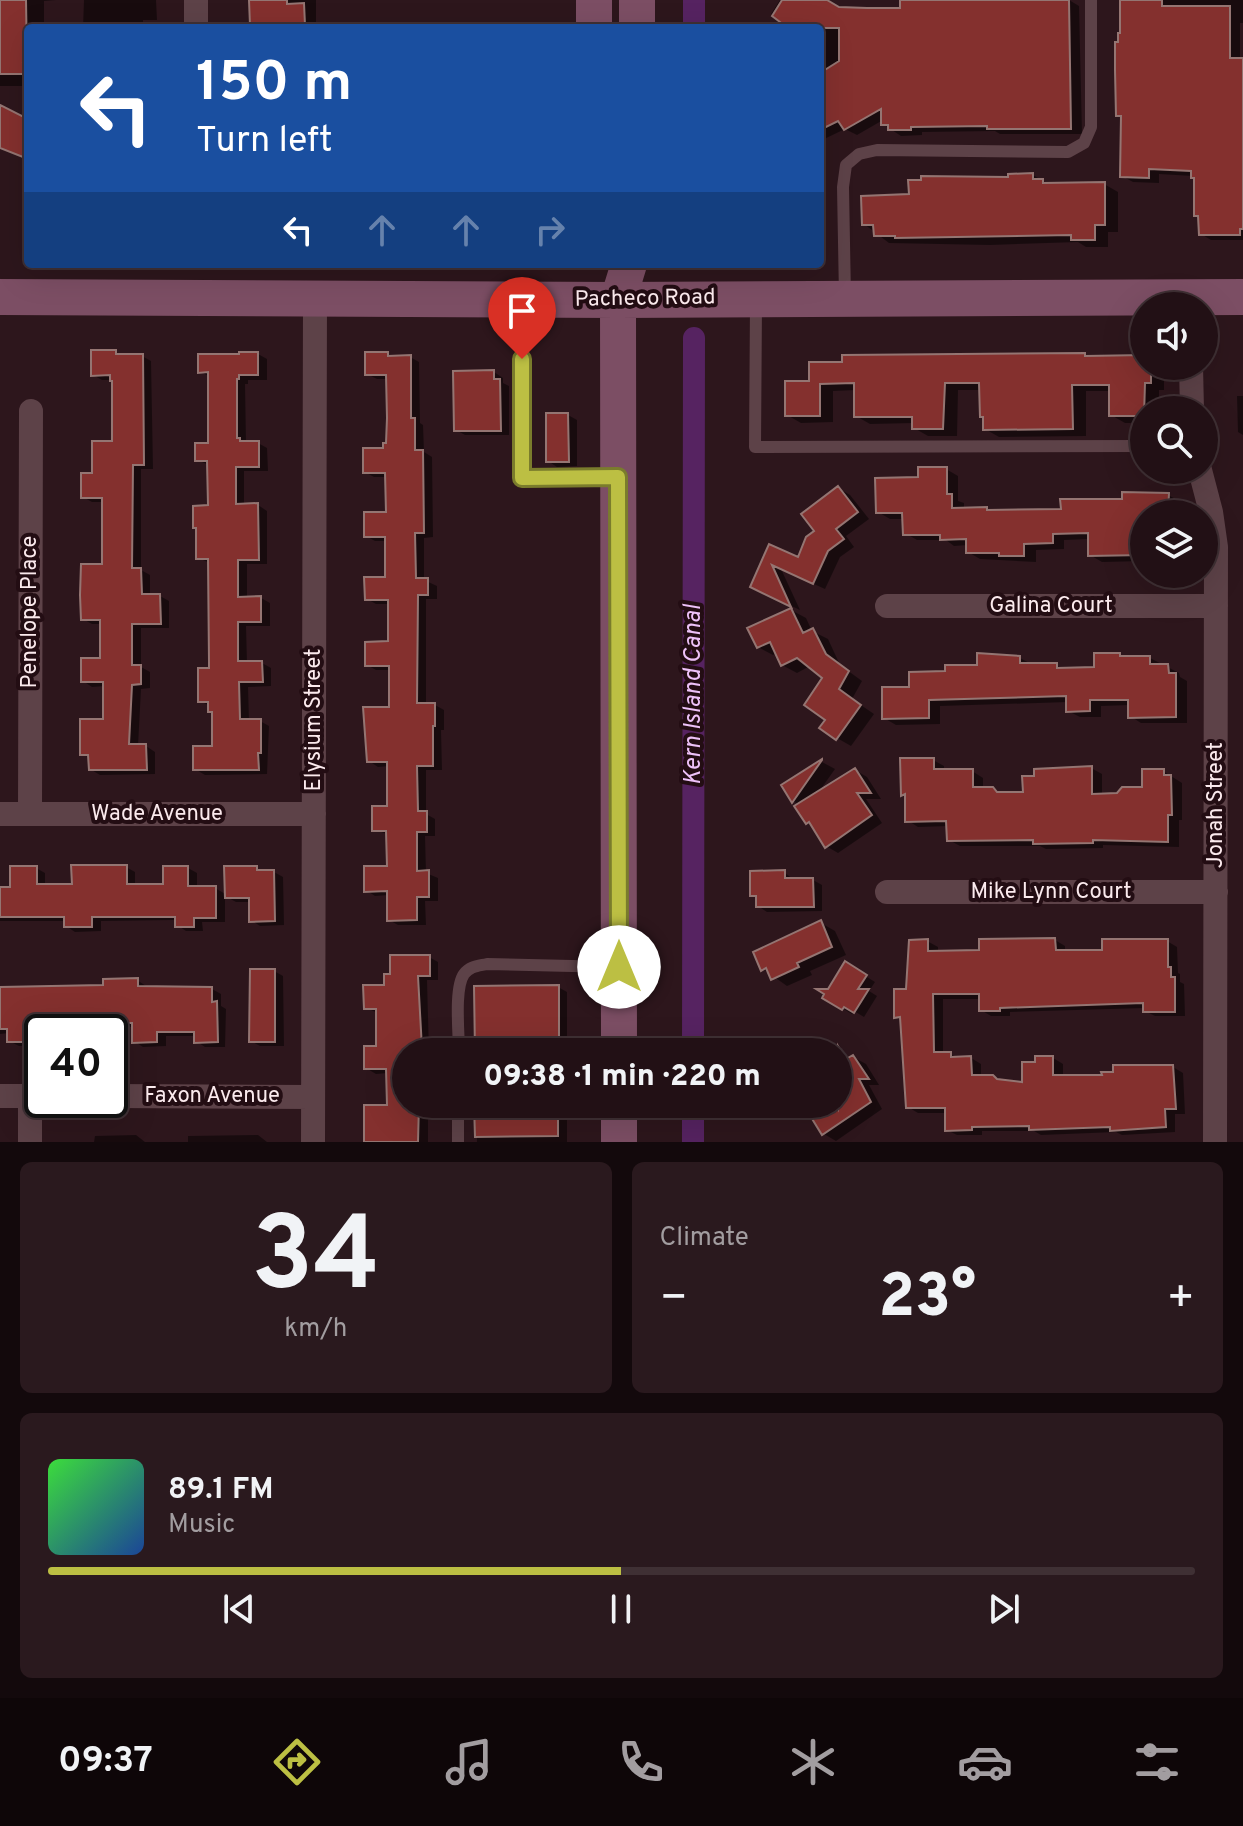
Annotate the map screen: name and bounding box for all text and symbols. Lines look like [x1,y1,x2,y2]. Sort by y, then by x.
text: 150 m [196,50,352,120]
icon: left [64,56,168,160]
text: Turn left [196,119,333,165]
icon: left [276,208,320,252]
icon: ahead [360,208,404,252]
icon: ahead [444,208,488,252]
icon: right [528,208,572,252]
pin [488,277,556,359]
street label: Pacheco Road [574,284,716,314]
icon: arrive [500,289,544,333]
map controls [1130,292,1218,588]
button: sound [1130,292,1218,380]
button: search [1130,396,1218,484]
button: layers [1130,500,1218,588]
street label: Penelope Place [17,536,44,688]
street label: Galina Court [989,593,1113,620]
water label: Kern Island Canal [679,603,709,785]
street label: Elysium Street [301,649,328,791]
street label: Jonah Street [1203,742,1230,868]
street label: Wade Avenue [91,801,223,828]
street label: Mike Lynn Court [970,879,1132,906]
position arrow [577,925,661,1009]
speed limit sign: 40 [24,1014,128,1118]
text: 09:38 · 1 min · 220 m [483,1059,761,1096]
street label: Faxon Avenue [144,1083,280,1110]
text: 34 [251,1195,380,1327]
text: Climate [660,1222,749,1255]
text: 23° [878,1262,976,1338]
text: − [660,1272,688,1328]
text: + [1167,1272,1195,1328]
text: km/h [284,1313,347,1346]
text: 89.1 FM [168,1472,274,1509]
text: Music [168,1509,235,1542]
icon: previous [217,1587,261,1631]
icon: pause [599,1587,643,1631]
icon: next [982,1587,1026,1631]
icon: directions [269,1734,325,1790]
icon: music [441,1734,497,1790]
icon: phone [613,1734,669,1790]
icon: climate [785,1734,841,1790]
icon: car [957,1734,1013,1790]
icon: filters [1129,1734,1185,1790]
text: 09:37 [58,1739,153,1785]

